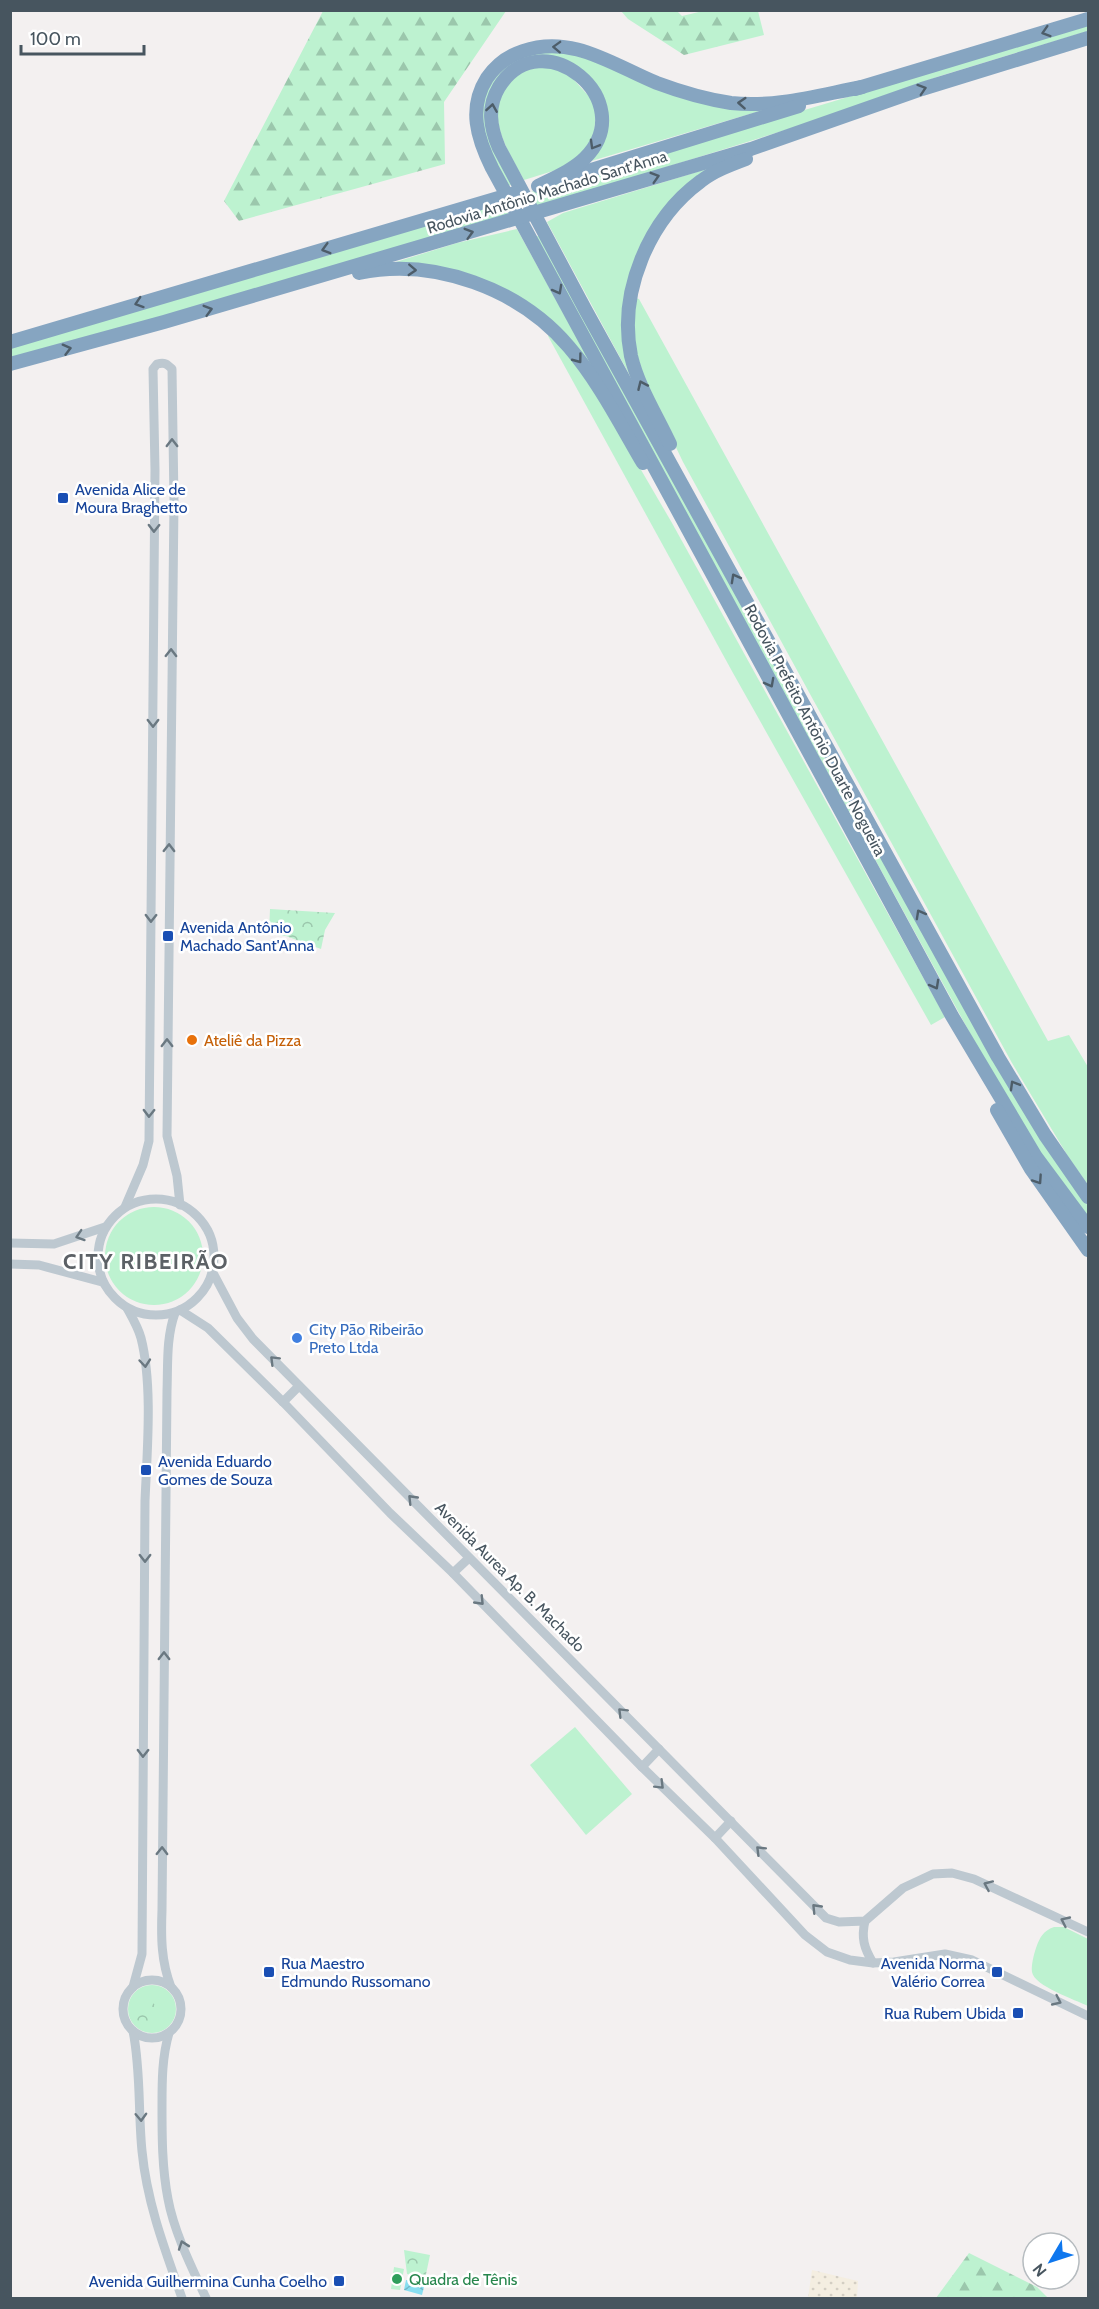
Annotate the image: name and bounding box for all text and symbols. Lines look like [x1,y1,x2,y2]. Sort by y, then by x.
scale bar [21,18,144,56]
one-way arrow [1041,25,1052,37]
text: 100 m [30,28,81,50]
one-way arrow [553,40,562,53]
one-way arrow [916,83,927,96]
one-way arrow [737,97,746,110]
one-way arrow [485,104,498,114]
one-way arrow [590,139,601,149]
street label: Rodovia Antônio Machado Sant'Anna [425,146,670,238]
one-way arrow [650,172,660,184]
one-way arrow [463,228,473,240]
one-way arrow [321,242,332,254]
one-way arrow [407,264,416,277]
one-way arrow [551,284,562,294]
one-way arrow [134,296,145,309]
one-way arrow [202,305,213,317]
one-way arrow [61,344,72,356]
one-way arrow [571,353,582,364]
one-way arrow [637,380,649,391]
one-way arrow [166,439,178,448]
place label: Avenida Alice de Moura Braghetto [75,480,188,517]
marker: Avenida Alice de Moura Braghetto [56,491,70,505]
one-way arrow [148,524,161,533]
one-way arrow [731,573,742,584]
street label: Rodovia Prefeito Antônio Duarte Nogueira [740,601,890,859]
one-way arrow [165,648,177,657]
one-way arrow [763,677,774,688]
one-way arrow [147,719,159,728]
one-way arrow [163,843,175,852]
one-way arrow [916,910,927,921]
one-way arrow [145,913,157,922]
place label: Avenida Antônio Machado Sant'Anna [180,918,315,955]
marker: Avenida Antônio Machado Sant'Anna [161,929,175,943]
one-way arrow [928,979,939,989]
place label: Ateliê da Pizza [204,1031,302,1050]
marker: Ateliê da Pizza [185,1033,199,1047]
one-way arrow [161,1038,173,1047]
one-way arrow [1010,1081,1021,1091]
one-way arrow [143,1108,155,1117]
one-way arrow [1031,1173,1042,1184]
one-way arrow [75,1229,86,1242]
district label: CITY RIBEIRÃO [63,1248,229,1275]
place label: City Pão Ribeirão Preto Ltda [309,1320,424,1357]
marker: City Pão Ribeirão Preto Ltda [290,1331,304,1345]
one-way arrow [271,1357,282,1368]
one-way arrow [138,1358,151,1368]
place label: Avenida Eduardo Gomes de Souza [158,1452,273,1489]
marker: Avenida Eduardo Gomes de Souza [139,1463,153,1477]
one-way arrow [408,1495,419,1506]
street label: Avenida Aurea Ap. B. Machado [431,1498,589,1656]
one-way arrow [139,1553,151,1562]
one-way arrow [473,1594,484,1604]
one-way arrow [158,1652,170,1661]
one-way arrow [619,1708,629,1719]
one-way arrow [136,1748,149,1757]
one-way arrow [653,1778,664,1789]
one-way arrow [156,1847,168,1856]
one-way arrow [756,1847,767,1858]
one-way arrow [984,1881,995,1893]
one-way arrow [812,1904,823,1915]
one-way arrow [1061,1916,1072,1928]
place label: Rua Maestro Edmundo Russomano [281,1954,431,1991]
place label: Avenida Norma Valério Correa [881,1954,985,1991]
marker: Rua Maestro Edmundo Russomano [262,1965,276,1979]
marker: Avenida Norma Valério Correa [990,1965,1004,1979]
one-way arrow [1050,1993,1061,2005]
place label: Rua Rubem Ubida [884,2004,1006,2023]
marker: Rua Rubem Ubida [1011,2006,1025,2020]
one-way arrow [135,2113,147,2122]
north arrow [1021,2231,1081,2291]
one-way arrow [177,2240,190,2251]
text: N [1029,2260,1051,2280]
place label: Quadra de Tênis [409,2270,518,2289]
place label: Avenida Guilhermina Cunha Coelho [89,2272,327,2291]
marker: Quadra de Tênis [390,2272,404,2286]
marker: Avenida Guilhermina Cunha Coelho [332,2274,346,2288]

